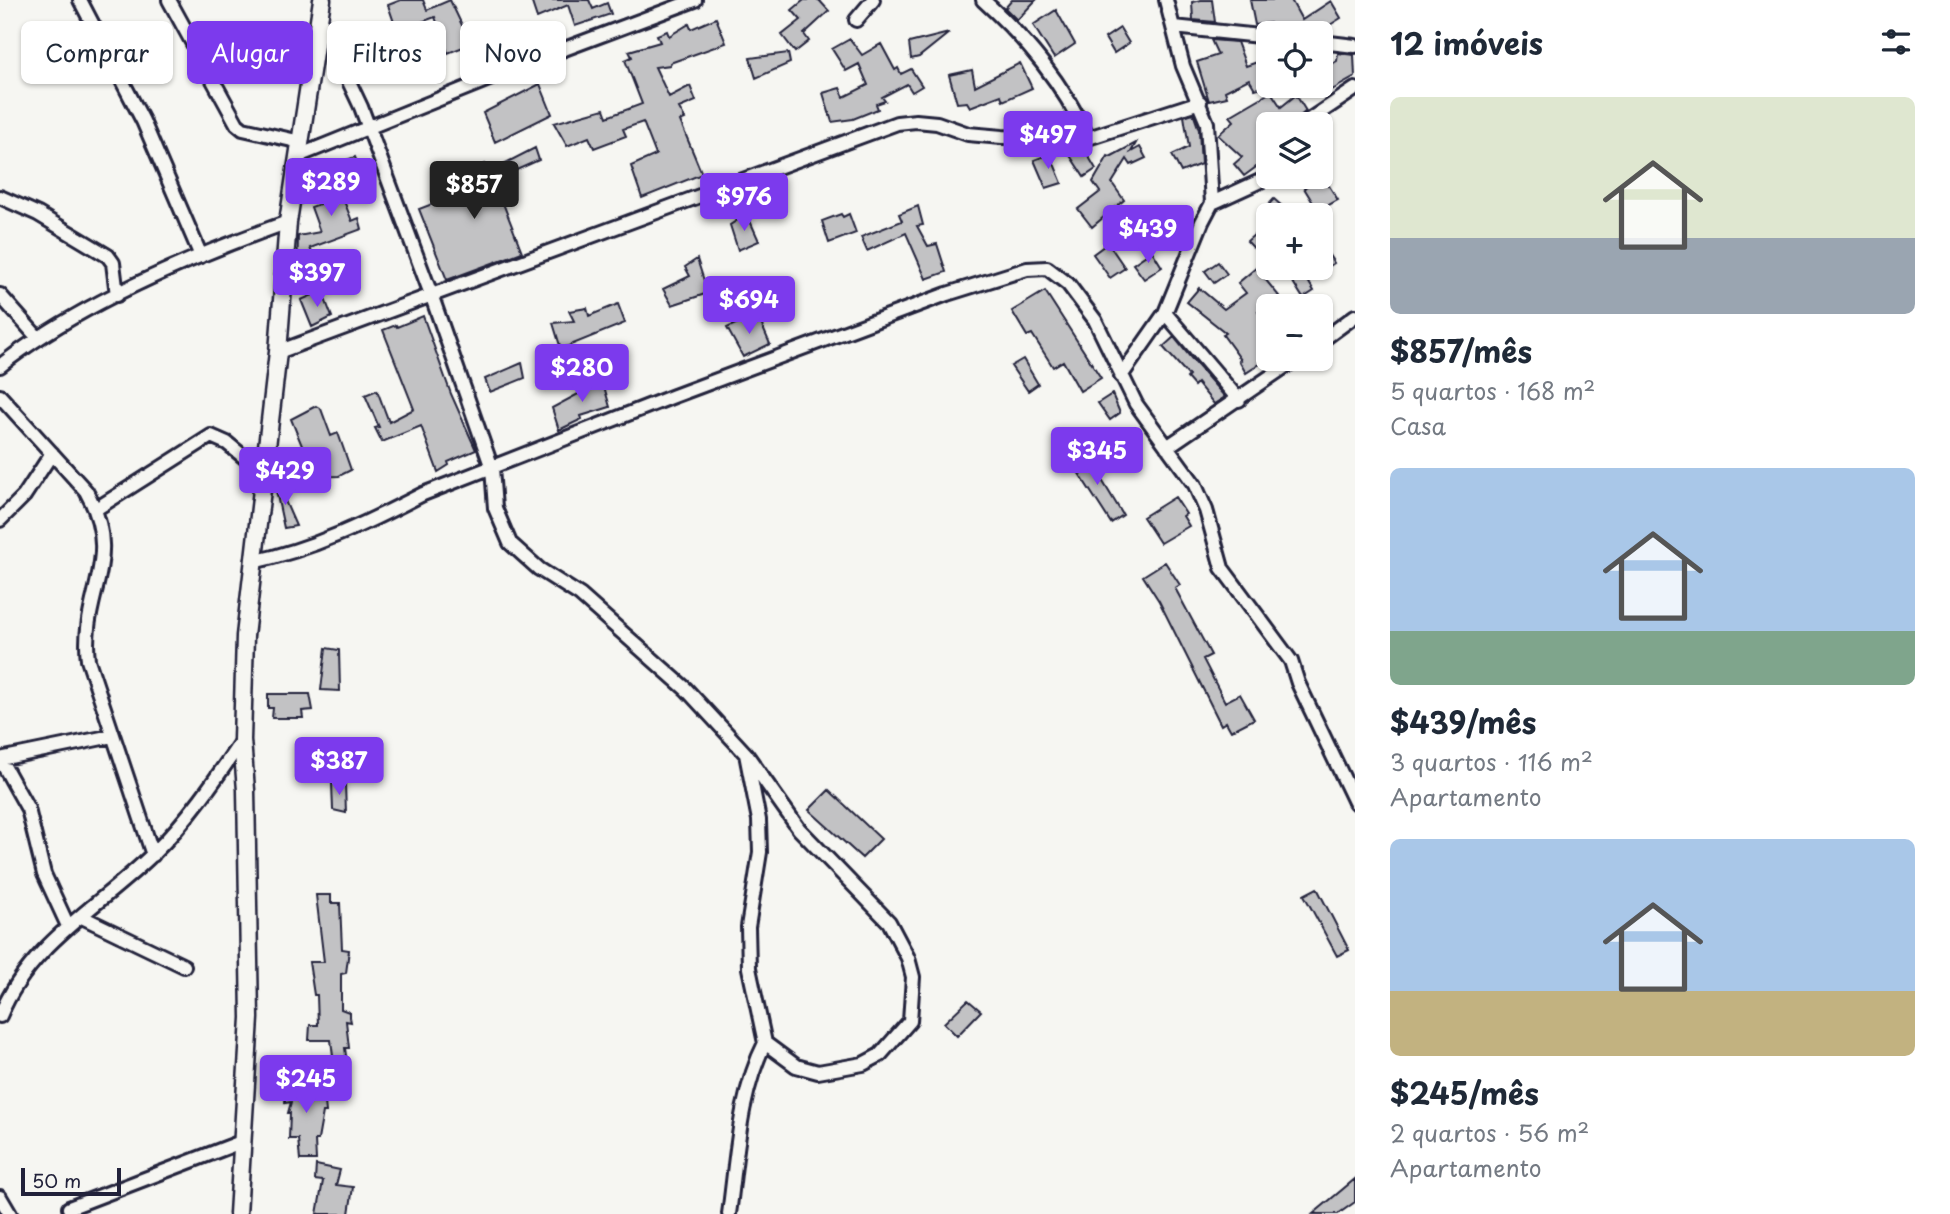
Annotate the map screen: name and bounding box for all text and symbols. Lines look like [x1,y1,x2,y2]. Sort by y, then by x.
text: 12 imóveis [1390,20,1543,65]
chip: Comprar [21,21,173,84]
chip: Alugar [187,21,313,84]
chip: Filtros [327,21,446,84]
chip: Novo [460,21,566,84]
map controls [1256,21,1333,371]
button: locate [1256,21,1333,98]
icon: filters [1877,23,1915,61]
pin: $497 [1007,111,1089,171]
button: layers [1256,112,1333,189]
text: $497 [1020,116,1076,151]
icon: home [1590,142,1716,268]
pin: $289 [290,158,372,218]
pin: $857 [433,162,515,221]
text: $289 [302,163,360,198]
text: $857 [446,166,502,201]
pin: $976 [703,174,785,233]
text: $976 [716,178,772,213]
button: + [1256,203,1333,280]
pin: $439 [1107,205,1189,265]
text: $439 [1119,210,1177,245]
pin: $397 [276,250,358,309]
text: $397 [289,254,345,289]
pin: $694 [708,276,790,336]
text: $694 [719,281,779,316]
button: − [1256,294,1333,371]
text: $857/mês [1390,328,1532,373]
pin: $280 [541,344,623,404]
text: $280 [551,349,613,384]
text: 5 quartos · 168 m² [1390,373,1595,408]
text: Casa [1390,408,1446,443]
pin: $345 [1056,428,1138,487]
text: $345 [1067,432,1127,467]
pin: $429 [244,448,326,507]
text: $429 [255,452,315,487]
icon: home [1590,513,1716,639]
text: $439/mês [1390,699,1536,744]
pin: $387 [298,738,380,797]
text: $387 [311,742,367,777]
text: 3 quartos · 116 m² [1390,744,1593,779]
text: Apartamento [1390,779,1542,814]
icon: home [1590,884,1716,1010]
pin: $245 [265,1056,347,1115]
text: $245 [276,1060,336,1095]
text: $245/mês [1390,1070,1539,1115]
text: 2 quartos · 56 m² [1390,1115,1589,1150]
text: Apartamento [1390,1150,1542,1185]
scale bar [21,1165,121,1197]
text: 50 m [32,1166,81,1194]

